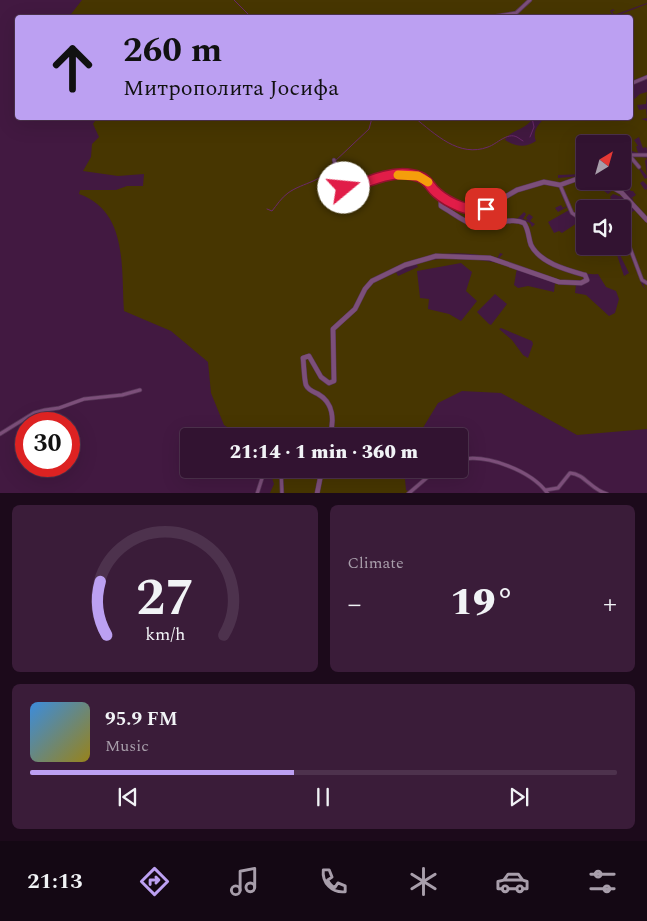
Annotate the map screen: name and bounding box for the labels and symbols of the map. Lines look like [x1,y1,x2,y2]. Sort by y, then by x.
north arrow [576,135,631,190]
position arrow [317,161,369,213]
pin [465,188,507,230]
speed limit sign: 30 [15,412,80,477]

